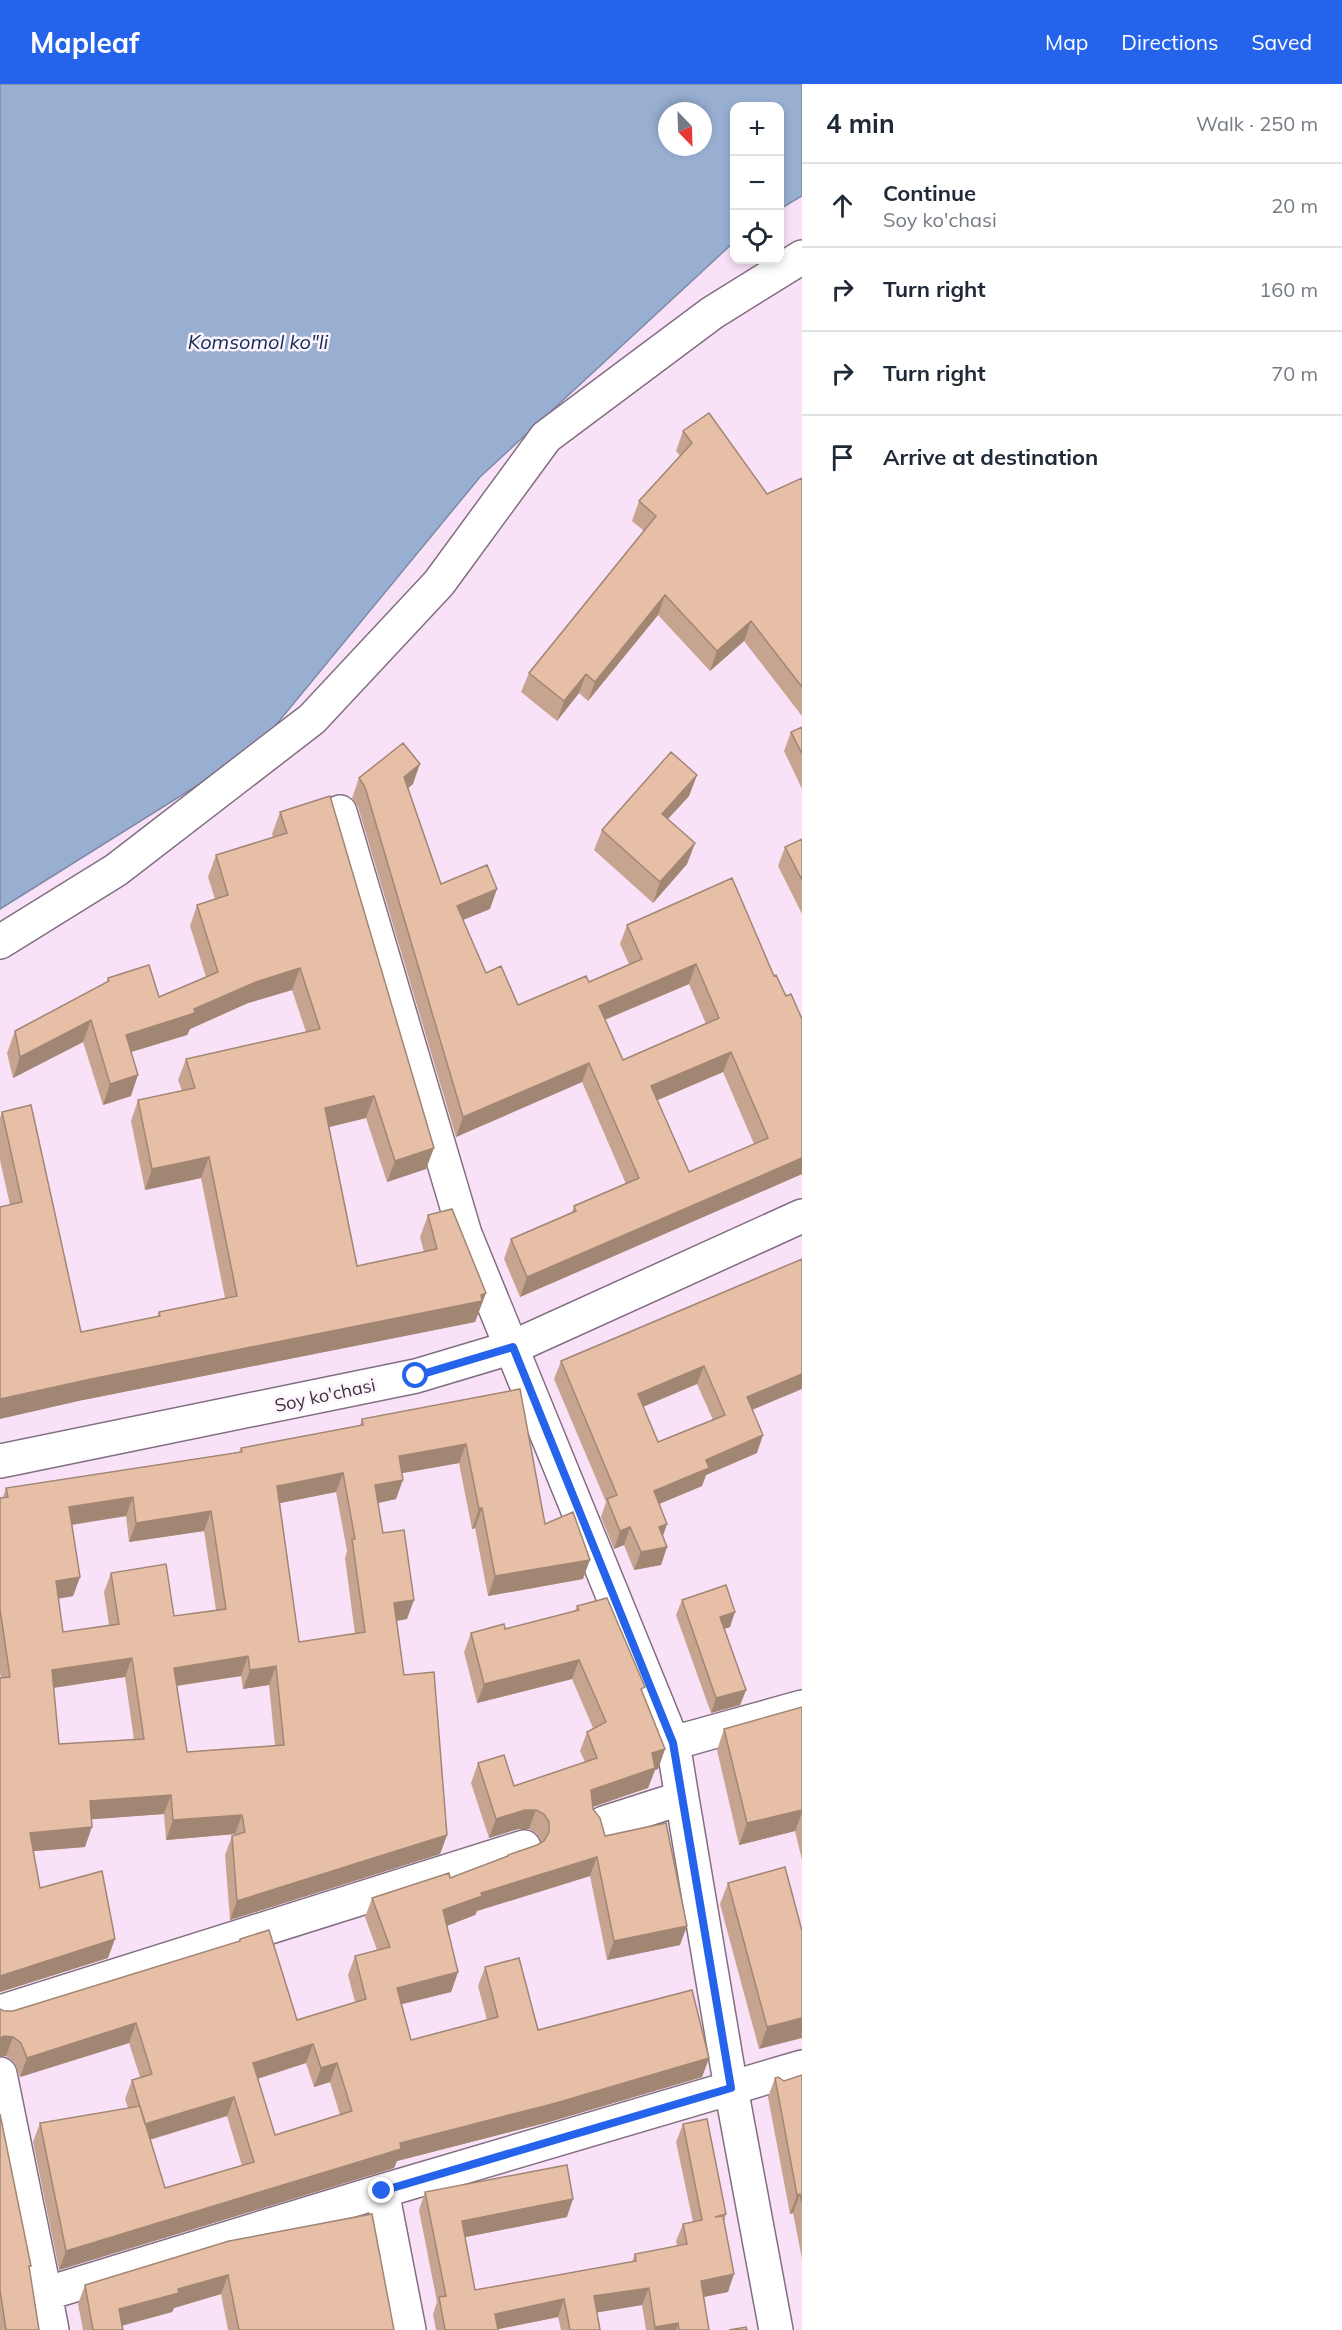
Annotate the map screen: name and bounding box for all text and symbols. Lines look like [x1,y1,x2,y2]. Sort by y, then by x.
text: Mapleaf [30,25,139,60]
text: Map [1045,29,1088,55]
text: Directions [1121,29,1218,55]
text: Saved [1251,29,1312,55]
north arrow [658,102,712,156]
map controls [730,102,784,264]
button: + [730,102,784,156]
text: 4 min [826,107,895,140]
text: Walk · 250 m [1196,111,1318,136]
button: − [730,156,784,210]
text: Continue [883,179,976,207]
icon: ahead [826,189,859,222]
text: 20 m [1271,193,1318,218]
text: Soy ko'chasi [883,207,997,232]
button: locate [730,210,784,264]
icon: right [826,273,859,306]
text: Turn right [883,275,986,303]
text: 160 m [1259,277,1318,302]
water label: Komsomol ko"li [188,329,329,354]
icon: right [826,357,859,390]
text: Turn right [883,359,986,387]
text: 70 m [1271,361,1318,386]
icon: arrive [826,441,859,474]
text: Arrive at destination [883,443,1098,471]
route start [402,1362,428,1388]
street label: Soy ko'chasi [273,1373,377,1417]
route end [368,2177,394,2203]

